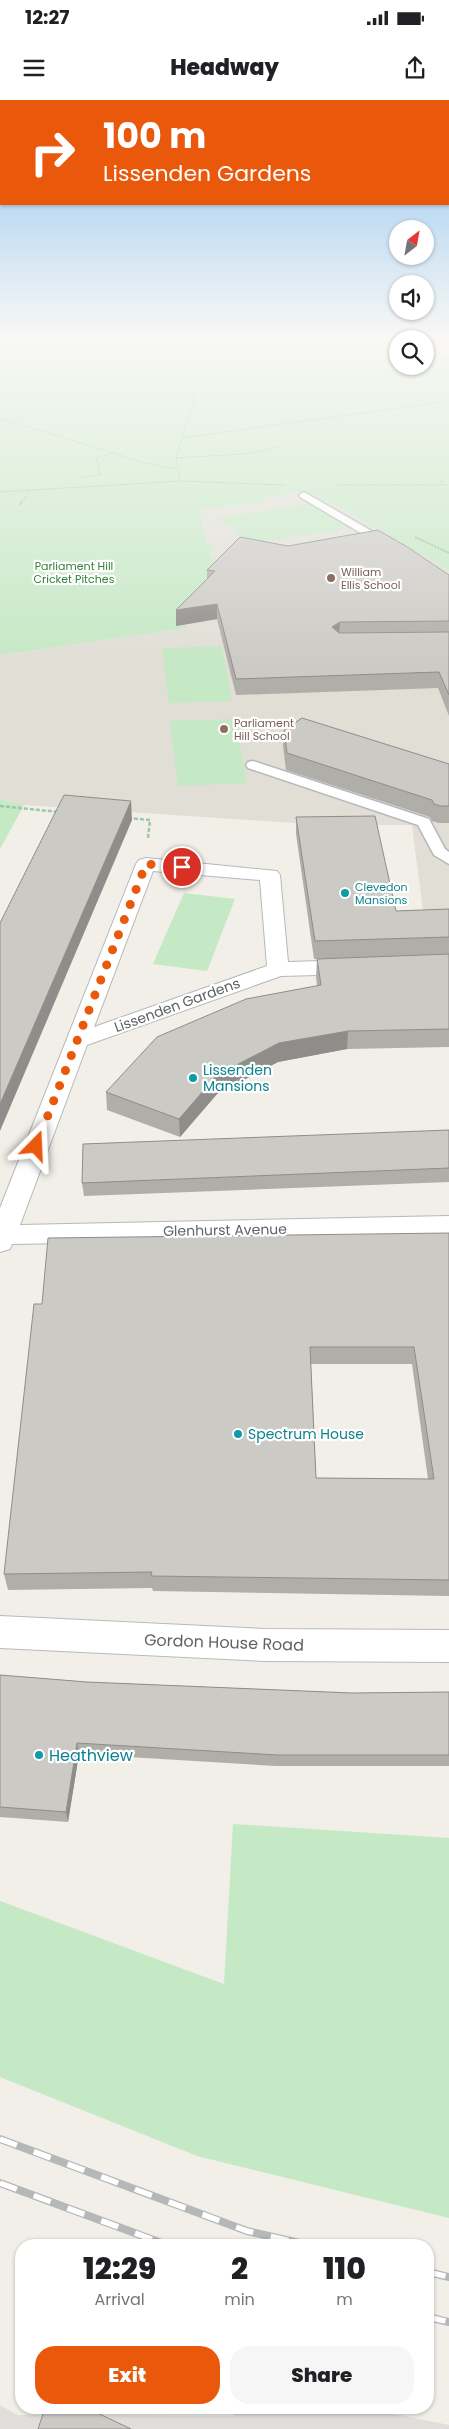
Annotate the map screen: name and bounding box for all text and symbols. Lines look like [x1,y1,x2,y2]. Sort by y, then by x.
text: 12:27 [25,4,69,31]
text: Headway [170,52,279,83]
icon: menu [20,54,48,82]
icon: share [401,54,429,82]
text: 100 m [103,111,206,160]
icon: right [20,120,85,185]
text: Lissenden Gardens [103,158,311,189]
north arrow [389,220,434,265]
map controls [389,220,434,375]
button: sound [389,275,434,320]
button: search [389,330,434,375]
park label: Parliament Hill Cricket Pitches [34,558,115,587]
place label: William Ellis School [341,564,400,593]
marker: William Ellis School [325,572,337,584]
place label: Parliament Hill School [234,715,294,744]
marker: Parliament Hill School [218,723,230,735]
pin [161,846,203,888]
icon: arrive [168,853,196,881]
place label: Clevedon Mansions [355,879,408,908]
marker: Clevedon Mansions [339,887,351,899]
street label: Lissenden Gardens [111,973,243,1037]
place label: Lissenden Mansions [203,1060,272,1096]
marker: Lissenden Mansions [187,1072,199,1084]
position arrow [9.0,1119,61.0,1171]
street label: Glenhurst Avenue [163,1219,287,1241]
place label: Spectrum House [248,1424,364,1444]
marker: Spectrum House [232,1428,244,1440]
street label: Gordon House Road [144,1628,304,1657]
place label: Heathview [49,1744,133,1767]
marker: Heathview [33,1749,45,1761]
text: 12:29 [83,2247,156,2290]
text: 2 [231,2247,248,2290]
text: 110 [323,2247,366,2290]
text: Arrival [94,2288,145,2311]
text: min [224,2288,255,2311]
text: m [336,2288,353,2311]
button: Exit [35,2346,220,2404]
button: Share [230,2346,414,2404]

